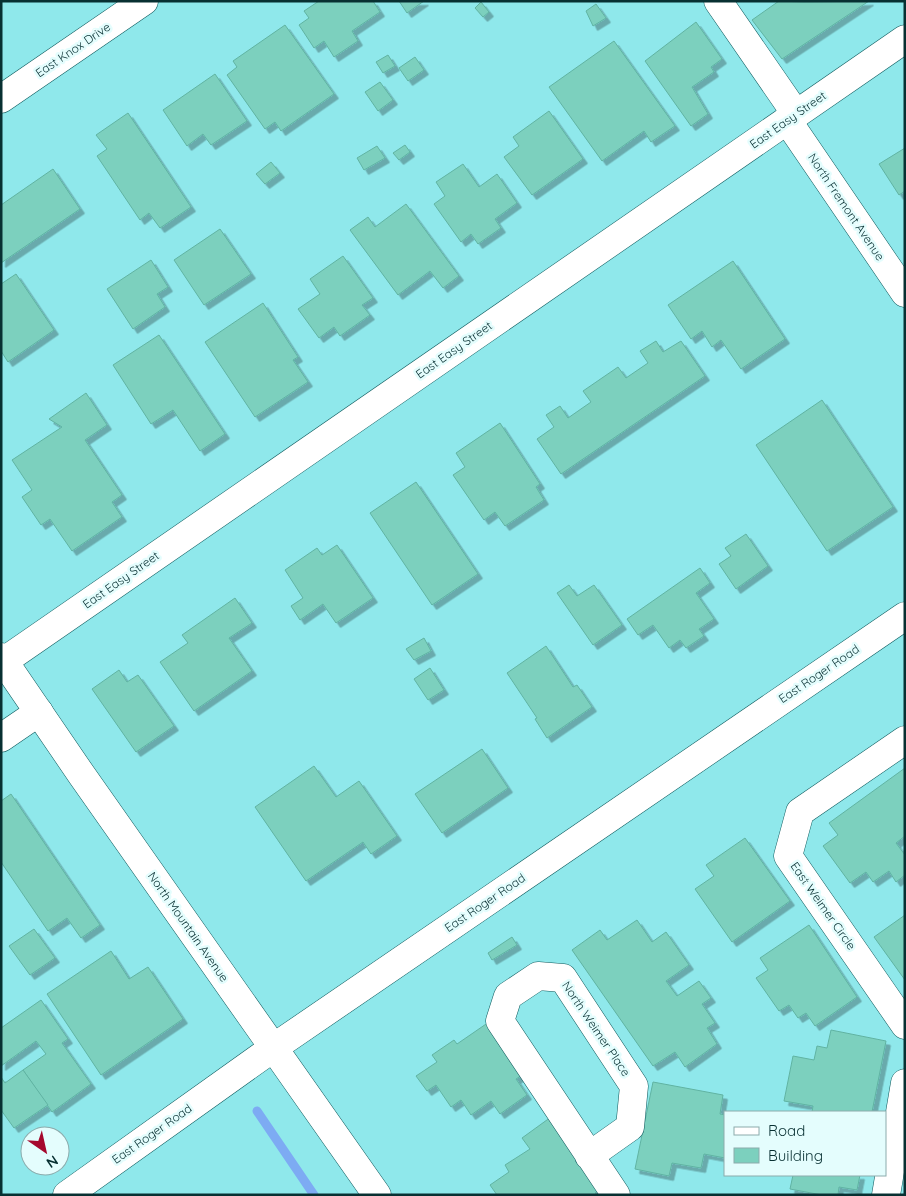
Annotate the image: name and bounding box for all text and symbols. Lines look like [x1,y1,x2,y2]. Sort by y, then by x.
street label: East Knox Drive [32,19,113,80]
street label: East Easy Street [747,88,829,151]
street label: North Fremont Avenue [805,150,888,263]
street label: East Easy Street [413,318,495,381]
street label: East Easy Street [80,548,162,611]
street label: East Roger Road [776,641,862,706]
street label: East Weimer Circle [787,859,859,953]
street label: North Mountain Avenue [145,869,232,985]
street label: East Roger Road [442,870,528,935]
street label: North Weimer Place [559,978,634,1079]
street label: East Roger Road [109,1100,195,1167]
legend [724,1111,886,1176]
text: Road [768,1121,805,1140]
north arrow [20,1126,70,1176]
text: Building [768,1146,823,1165]
text: N [43,1151,62,1172]

